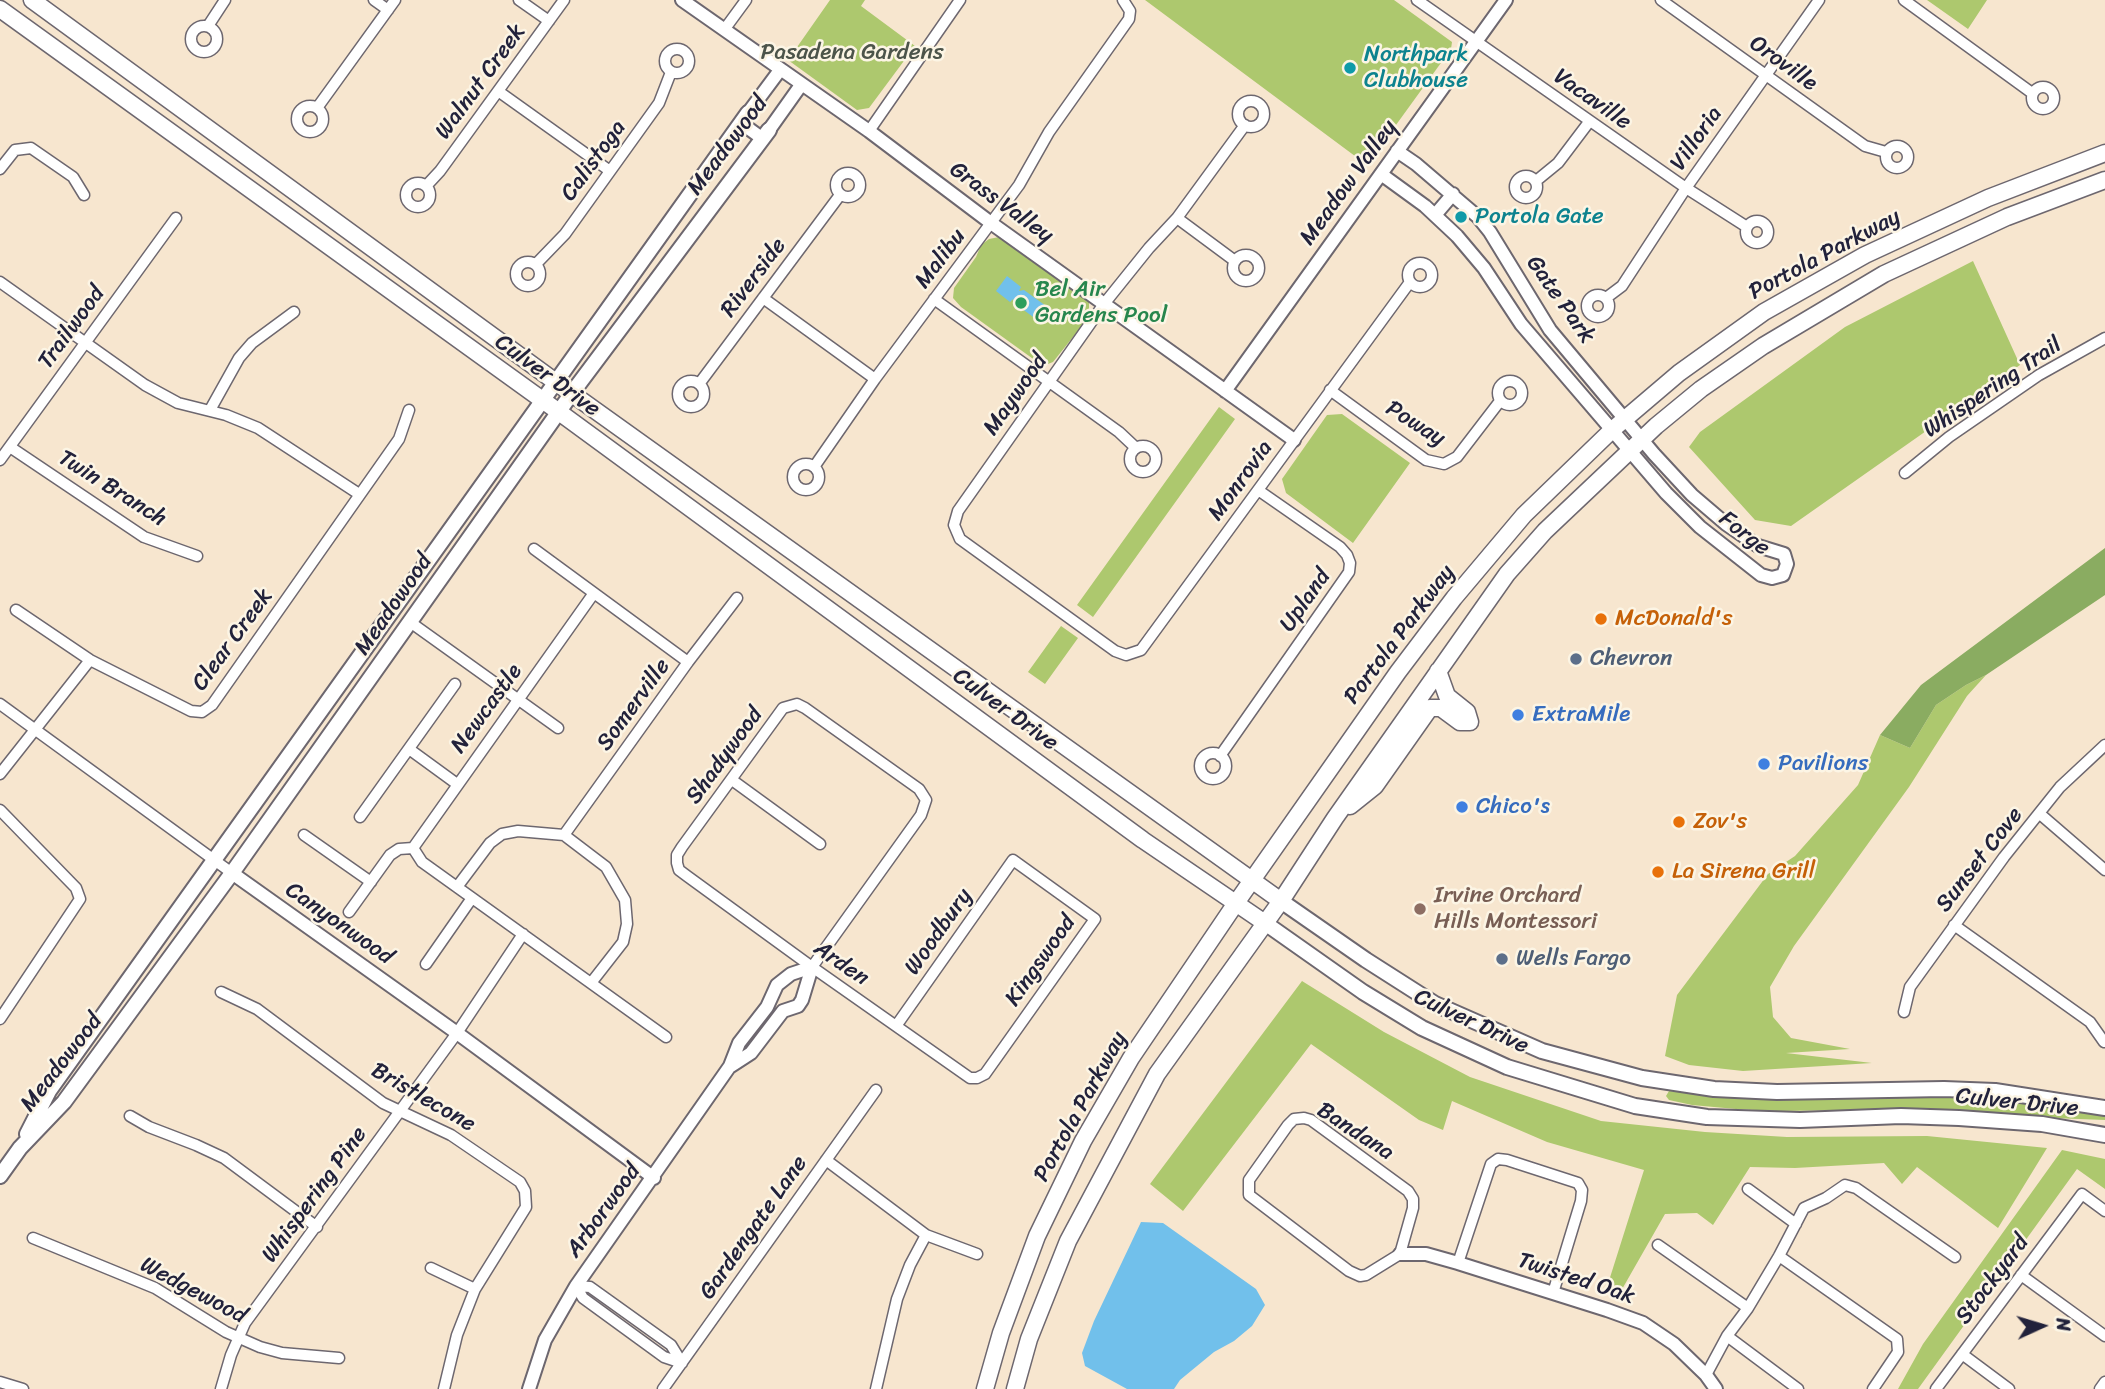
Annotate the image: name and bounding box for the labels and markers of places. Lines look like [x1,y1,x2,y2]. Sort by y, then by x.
place label: Northpark Clubhouse [1364,41,1468,95]
marker: Northpark Clubhouse [1342,60,1358,76]
place label: Portola Gate [1475,203,1604,231]
marker: Portola Gate [1453,209,1469,225]
place label: Bel Air Gardens Pool [1035,276,1167,330]
marker: Bel Air Gardens Pool [1013,295,1029,311]
place label: McDonald's [1615,605,1733,633]
marker: McDonald's [1593,611,1609,627]
place label: Chevron [1590,645,1672,673]
marker: Chevron [1568,651,1584,667]
place label: ExtraMile [1532,701,1630,729]
marker: ExtraMile [1510,707,1526,723]
place label: Pavilions [1778,750,1868,778]
marker: Pavilions [1756,756,1772,772]
place label: Chico's [1476,793,1550,821]
marker: Chico's [1454,799,1470,815]
place label: Zov's [1693,808,1747,836]
marker: Zov's [1671,814,1687,830]
place label: La Sirena Grill [1672,858,1815,886]
marker: La Sirena Grill [1650,864,1666,880]
place label: Irvine Orchard Hills Montessori [1434,882,1597,936]
marker: Irvine Orchard Hills Montessori [1412,901,1428,917]
place label: Wells Fargo [1516,945,1631,973]
marker: Wells Fargo [1494,951,1510,967]

